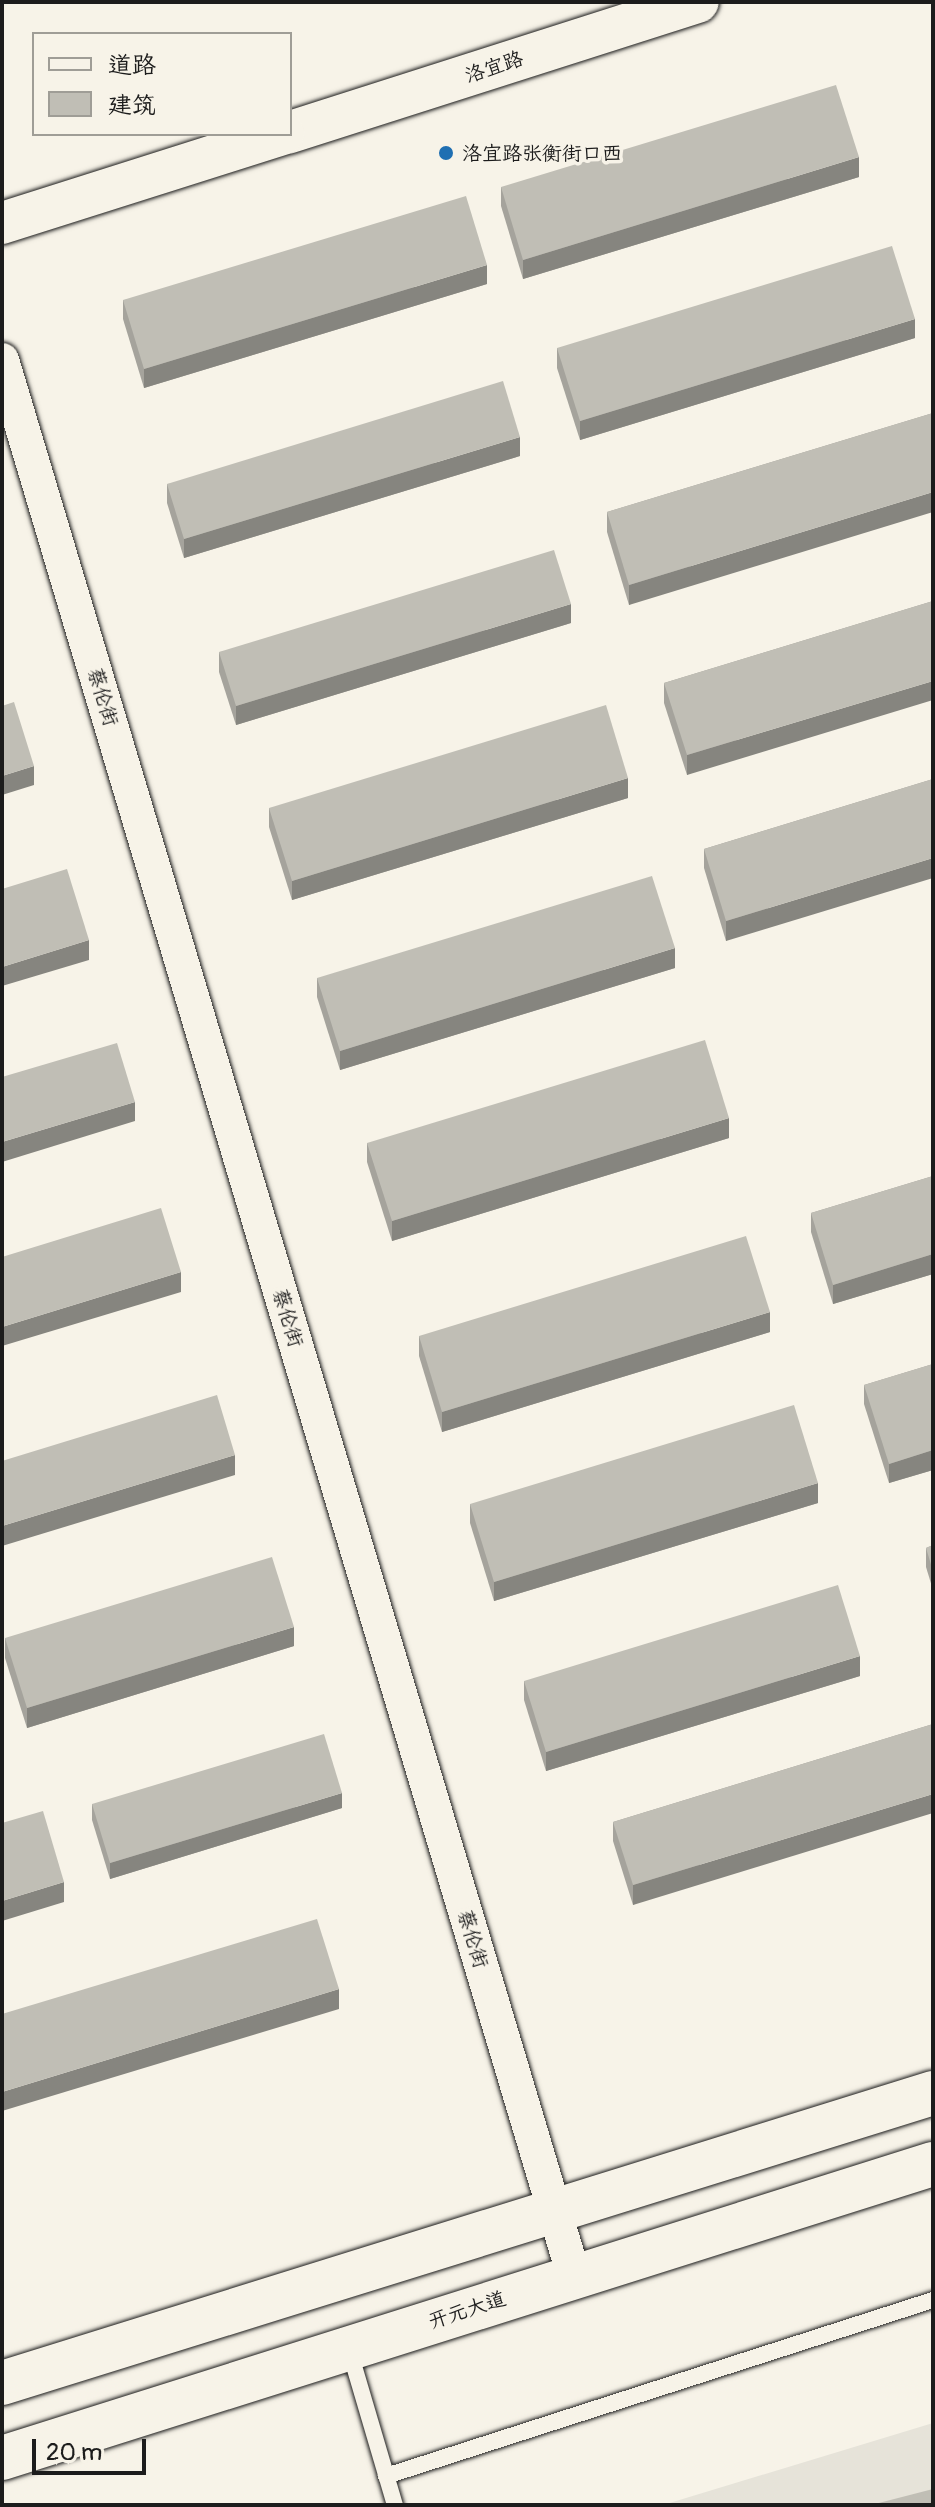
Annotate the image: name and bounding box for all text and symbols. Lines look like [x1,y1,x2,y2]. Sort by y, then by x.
legend [32,32,292,136]
street label: 洛宜路 [462,46,526,88]
text: 道路 [108,51,156,80]
text: 建筑 [108,91,156,120]
place label: 洛宜路张衡街口西 [462,141,622,165]
marker: 洛宜路张衡街口西 [437,144,455,162]
street label: 蔡伦街 [83,665,123,729]
street label: 蔡伦街 [268,1286,308,1350]
street label: 蔡伦街 [453,1907,493,1971]
street label: 开元大道 [425,2286,509,2334]
scale bar [36,2423,150,2473]
text: 20 m [46,2438,102,2467]

